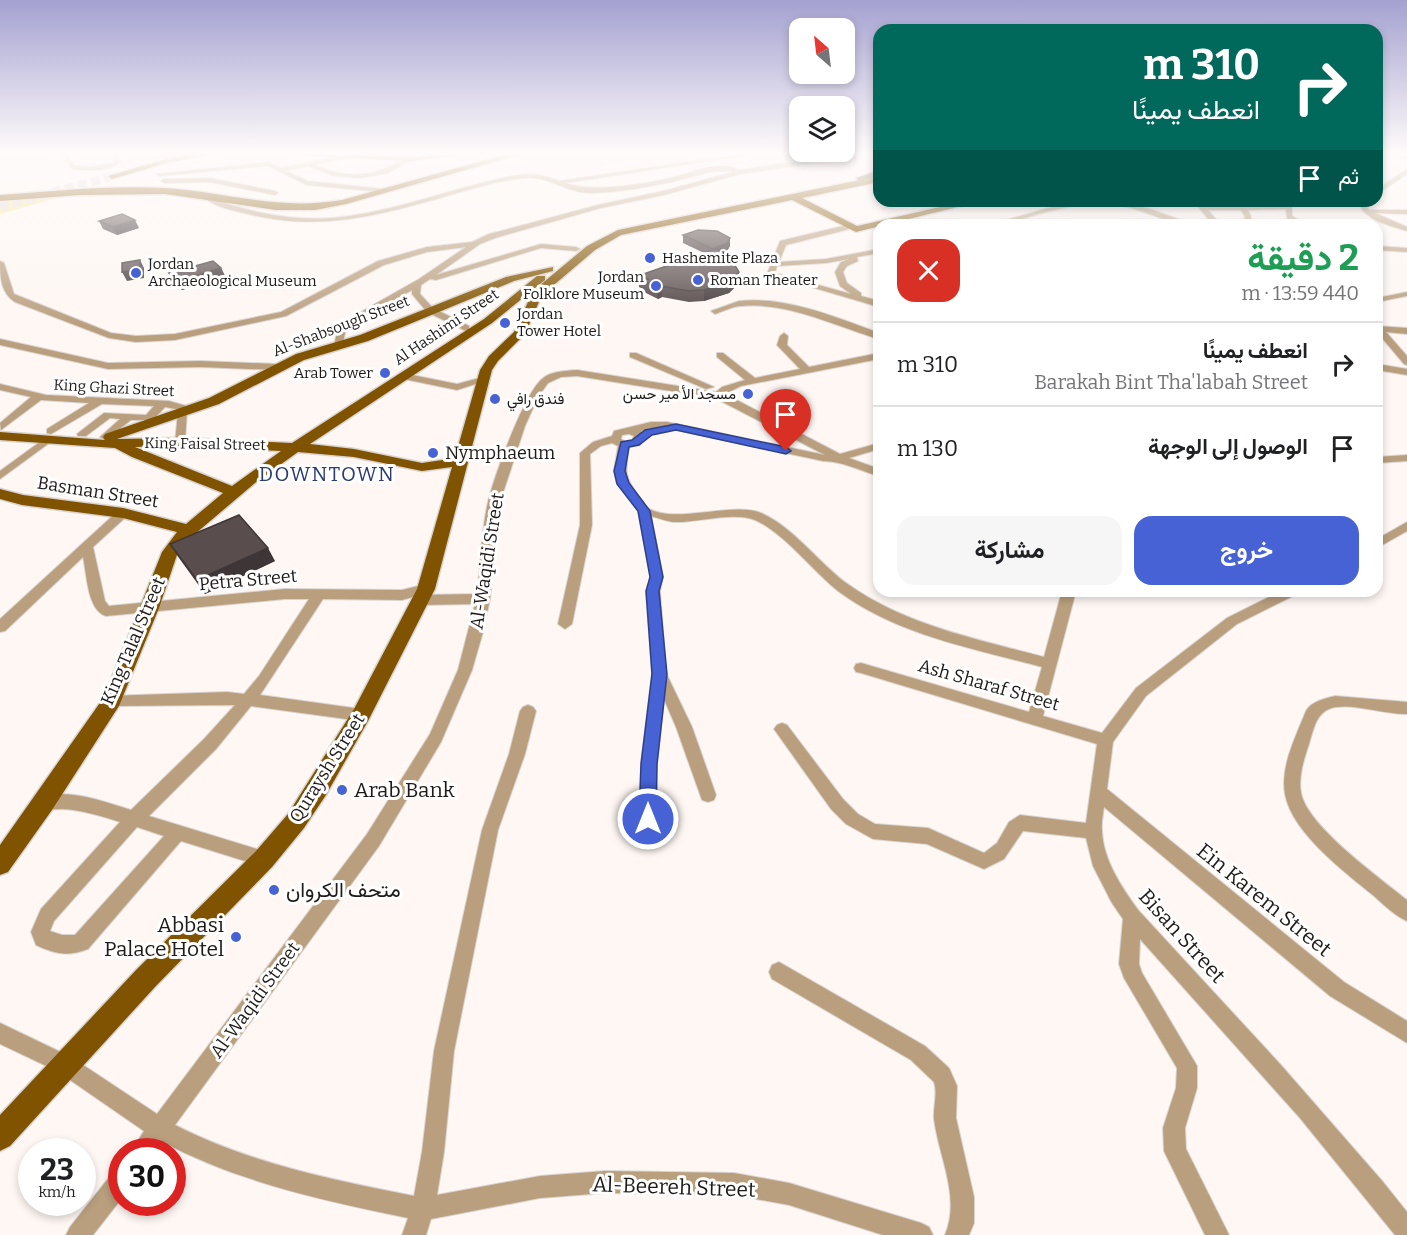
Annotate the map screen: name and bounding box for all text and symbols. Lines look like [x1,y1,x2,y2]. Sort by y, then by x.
north arrow [789,18,855,84]
map controls [789,18,855,162]
text: 310 m [1143,40,1260,90]
icon: right [1281,48,1359,126]
text: انعطف يمينًا [1132,94,1260,126]
button: layers [789,96,855,162]
icon: arrive [1293,162,1326,195]
text: ثم [1338,163,1359,190]
text: 2 دقيقة [1247,236,1359,280]
button: close [897,239,960,302]
place label: Hashemite Plaza [662,249,778,267]
marker: Hashemite Plaza [643,251,657,265]
place label: Jordan Archaeological Museum [147,255,317,290]
marker: Jordan Archaeological Museum [129,266,143,280]
place label: Jordan Folklore Museum [523,268,645,303]
place label: Roman Theater [710,271,818,289]
marker: Roman Theater [691,273,705,287]
marker: Jordan Folklore Museum [649,279,663,293]
text: 440 m · 13:59 [1241,281,1359,305]
street label: Al Hashimi Street [390,285,502,369]
street label: Al-Shabsough Street [270,291,412,360]
place label: Jordan Tower Hotel [516,305,601,340]
marker: Jordan Tower Hotel [498,316,512,330]
text: انعطف يمينًا [1203,337,1308,364]
icon: right [1326,348,1359,381]
text: 310 m [897,351,958,378]
place label: Arab Tower [294,364,373,382]
marker: Arab Tower [378,366,392,380]
text: Barakah Bint Tha'labah Street [1034,370,1308,394]
street label: King Ghazi Street [53,376,176,400]
place label: مسجد الأ مير حسن [623,385,736,404]
marker: مسجد الأ مير حسن [741,387,755,401]
pin [760,389,811,451]
place label: فندق رافي [507,390,565,412]
marker: فندق رافي [488,392,502,406]
icon: arrive [769,398,802,431]
icon: arrive [1326,432,1359,465]
text: الوصول إلى الوجهة [1148,433,1308,460]
street label: King Faisal Street [144,434,266,454]
text: 130 m [897,435,958,462]
place label: Nymphaeum [445,442,555,464]
marker: Nymphaeum [426,446,440,460]
district label: DOWNTOWN [259,462,395,486]
street label: Basman Street [36,472,161,513]
street label: Al-Waqidi Street [465,491,509,631]
button: مشاركة [897,516,1122,585]
button: خروج [1134,516,1359,585]
street label: Petra Street [198,565,298,595]
street label: King Talal Street [96,573,170,708]
street label: Ash Sharaf Street [916,654,1062,716]
street label: Quraysh Street [285,709,370,827]
place label: Arab Bank [354,777,455,803]
marker: Arab Bank [335,783,349,797]
position arrow [616,787,680,851]
street label: Ein Karem Street [1191,838,1337,963]
place label: متحف الكروان [286,877,401,903]
marker: متحف الكروان [267,883,281,897]
street label: Bisan Street [1133,884,1231,989]
place label: Abbasi Palace Hotel [104,912,224,962]
marker: Abbasi Palace Hotel [229,930,243,944]
street label: Al-Waqidi Street [206,937,305,1062]
speed limit sign: 30 [108,1138,186,1216]
text: 23 [40,1152,74,1188]
street label: Al-Beereh Street [592,1171,756,1203]
text: km/h [38,1183,76,1201]

